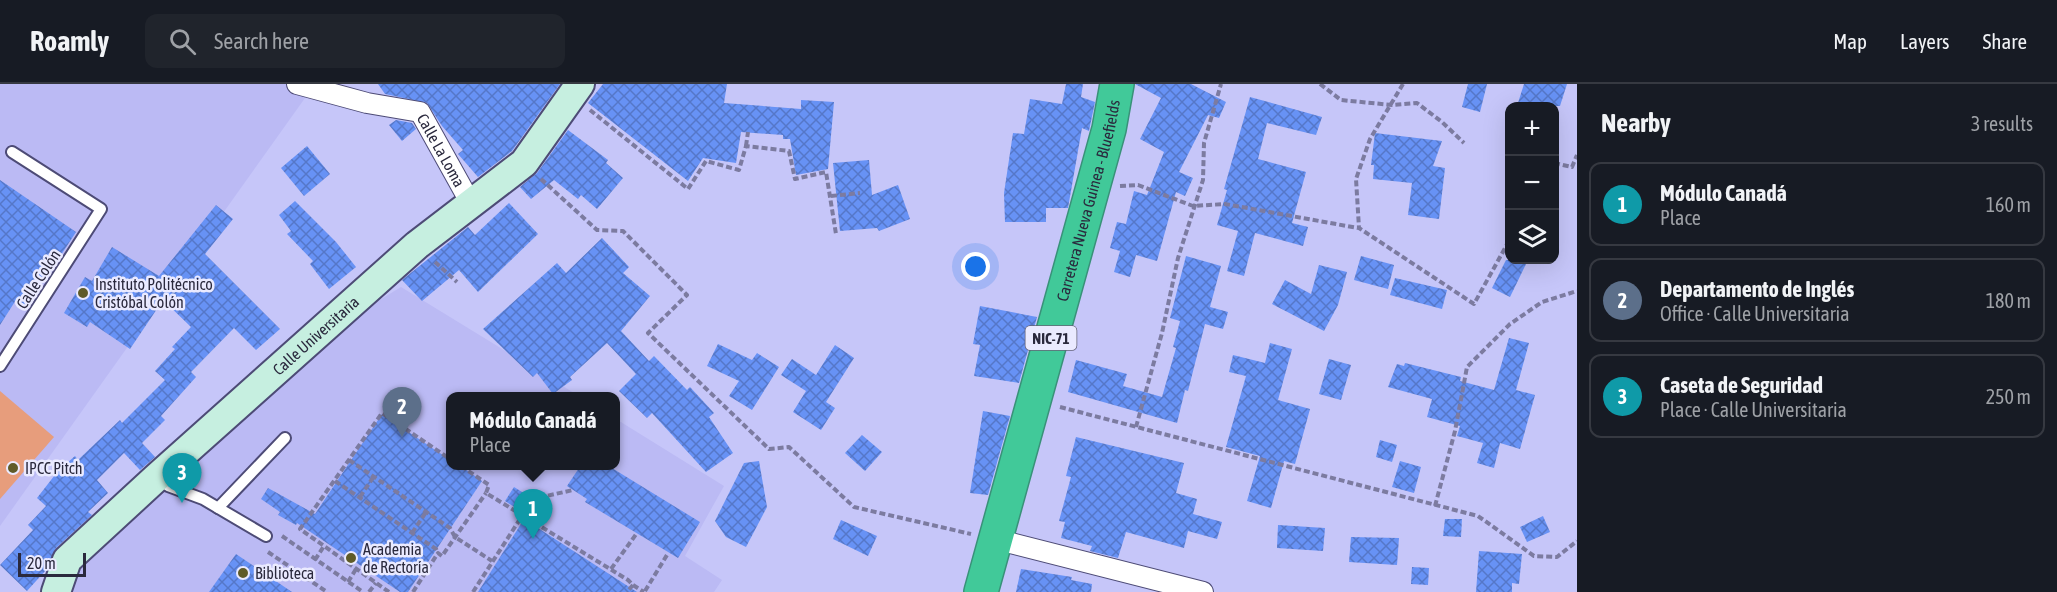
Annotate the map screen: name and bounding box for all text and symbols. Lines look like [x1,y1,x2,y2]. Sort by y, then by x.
search box [145,14,565,68]
text: Roamly [30,25,109,57]
icon: search [166,25,199,58]
text: Search here [214,28,309,54]
text: Map [1833,29,1867,53]
text: Layers [1900,29,1950,53]
text: Share [1983,29,2027,53]
street label: Carretera Nueva Guinea - Bluefields [1053,98,1123,303]
map controls [1505,102,1559,264]
button: + [1505,102,1559,156]
text: Nearby [1601,108,1671,138]
street label: Calle La Loma [414,110,469,190]
text: 3 results [1971,112,2033,135]
button: − [1505,156,1559,210]
text: Módulo Canadá [1660,180,1787,206]
text: 1 [1618,193,1627,216]
text: 160 m [1986,193,2031,216]
text: Place [1660,206,1701,229]
button: layers [1505,210,1559,264]
street label: Calle Colón [12,246,64,312]
your location [961,252,990,281]
place label: Instituto Politécnico Cristóbal Colón [95,275,213,311]
text: Departamento de Inglés [1660,276,1854,302]
marker: Instituto Politécnico Cristóbal Colón [76,286,90,300]
text: 2 [1618,289,1627,312]
text: 180 m [1986,289,2031,312]
street label: Calle Universitaria [269,292,362,378]
text: Office · Calle Universitaria [1660,302,1850,325]
road number: NIC-71 [1026,326,1076,350]
text: Caseta de Seguridad [1660,372,1823,398]
text: 3 [1618,385,1627,408]
text: 250 m [1986,385,2031,408]
pin: 2 [382,388,422,437]
popup [446,392,620,470]
text: Place · Calle Universitaria [1660,398,1847,421]
text: Módulo Canadá [470,407,596,433]
text: Place [470,433,510,456]
pin: 3 [162,454,201,503]
place label: IPCC Pitch [25,459,83,477]
marker: IPCC Pitch [6,461,20,475]
pin: 1 [514,490,552,539]
place label: Academia de Rectoría [363,540,429,576]
scale bar [18,550,86,578]
marker: Academia de Rectoría [344,551,358,565]
text: 20 m [27,554,56,572]
place label: Biblioteca [255,564,314,582]
marker: Biblioteca [236,566,250,580]

